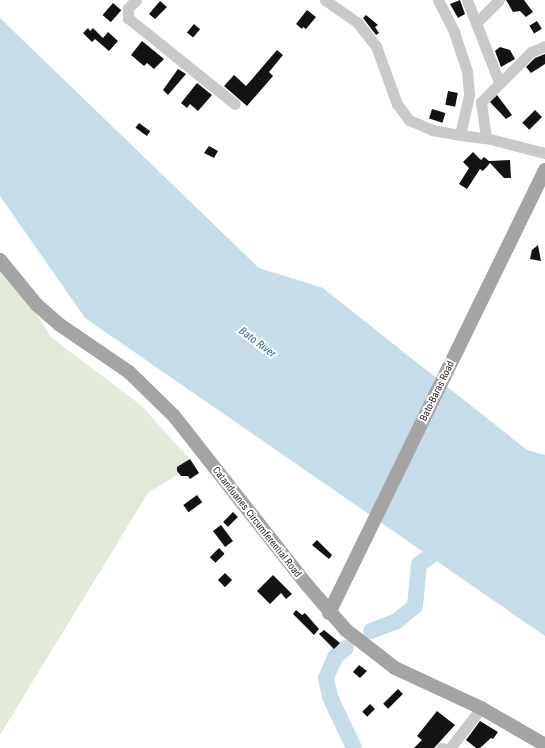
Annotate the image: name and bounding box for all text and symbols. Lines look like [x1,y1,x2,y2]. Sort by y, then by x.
water label: Bato River [236,325,278,361]
street label: Bato-Baras Road [417,359,457,423]
street label: Catanduanes Circumferential Road [210,464,304,580]

